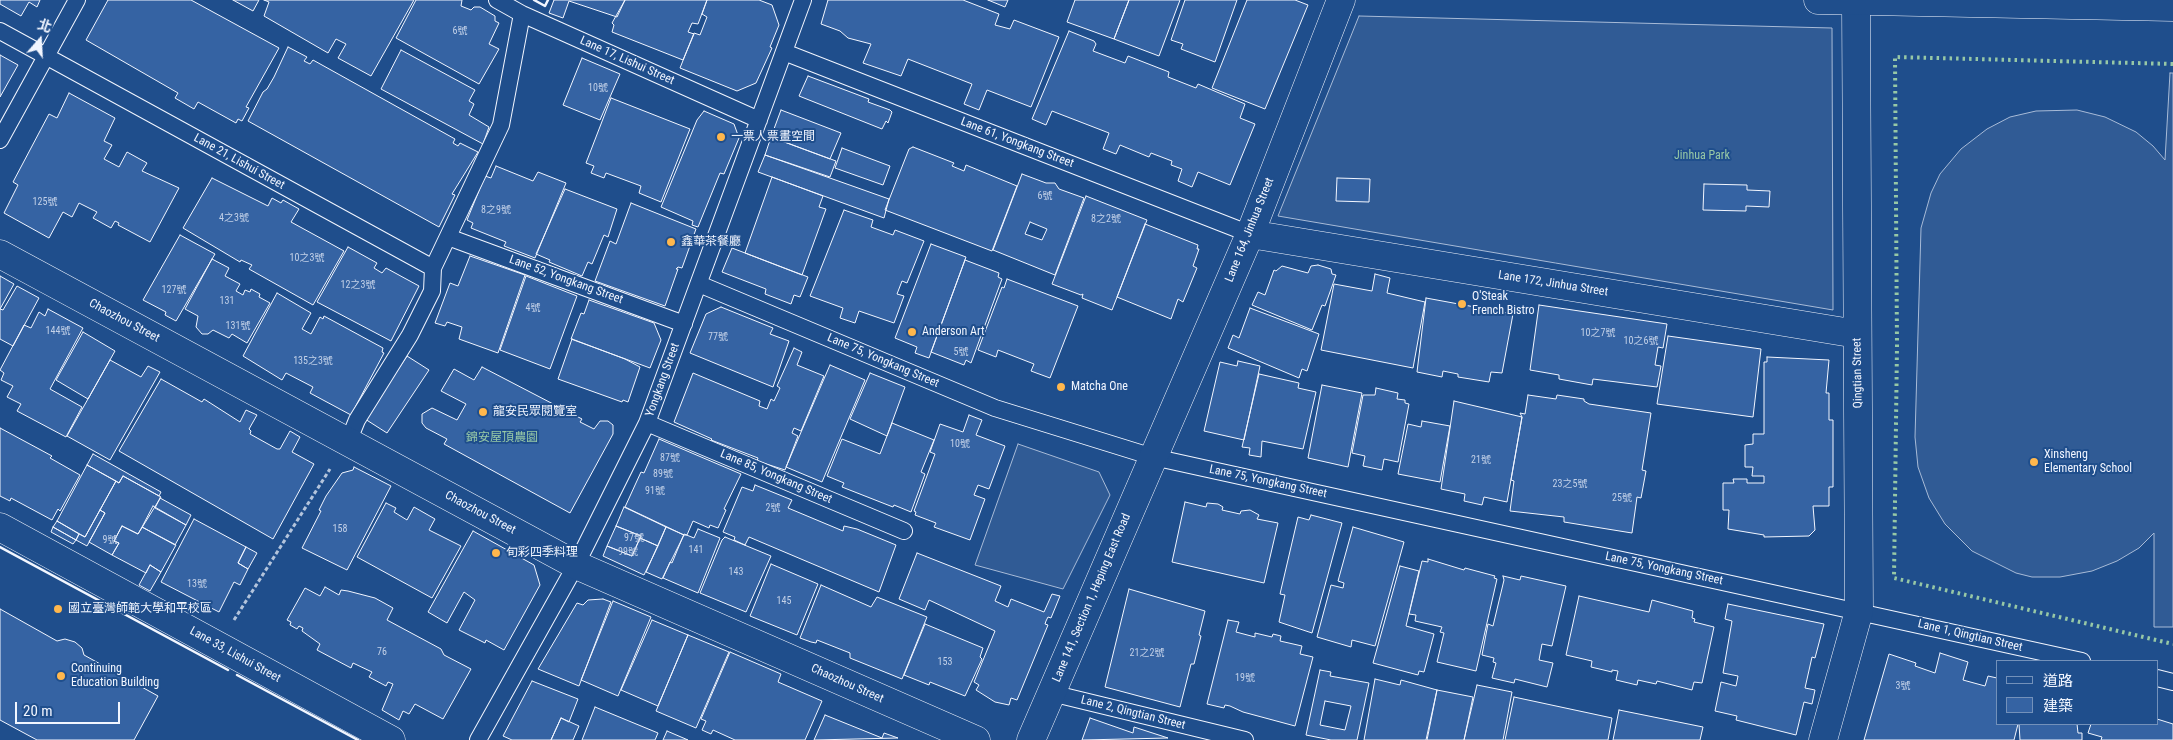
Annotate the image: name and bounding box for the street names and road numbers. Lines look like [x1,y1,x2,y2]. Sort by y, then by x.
street label: Lane 17, Lishui Street [578,34,676,88]
street label: Lane 61, Yongkang Street [958,115,1076,171]
street label: Lane 21, Lishui Street [191,131,287,193]
street label: Lane 164, Jinhua Street [1223,176,1277,284]
street label: Lane 52, Yongkang Street [507,253,625,307]
street label: Lane 172, Jinhua Street [1497,268,1609,300]
street label: Chaozhou Street [86,296,162,346]
street label: Lane 75, Yongkang Street [825,331,941,391]
street label: Qingtian Street [1850,338,1866,408]
street label: Yongkang Street [643,341,683,419]
street label: Lane 85, Yongkang Street [718,447,834,507]
street label: Lane 75, Yongkang Street [1208,462,1328,502]
street label: Chaozhou Street [442,488,518,538]
street label: Lane 141, Section 1, Heping East Road [1050,512,1134,684]
street label: Lane 75, Yongkang Street [1604,549,1724,589]
street label: Lane 1, Qingtian Street [1916,617,2024,655]
street label: Lane 33, Lishui Street [187,624,283,686]
street label: Chaozhou Street [808,662,886,706]
street label: Lane 2, Qingtian Street [1079,693,1187,733]

